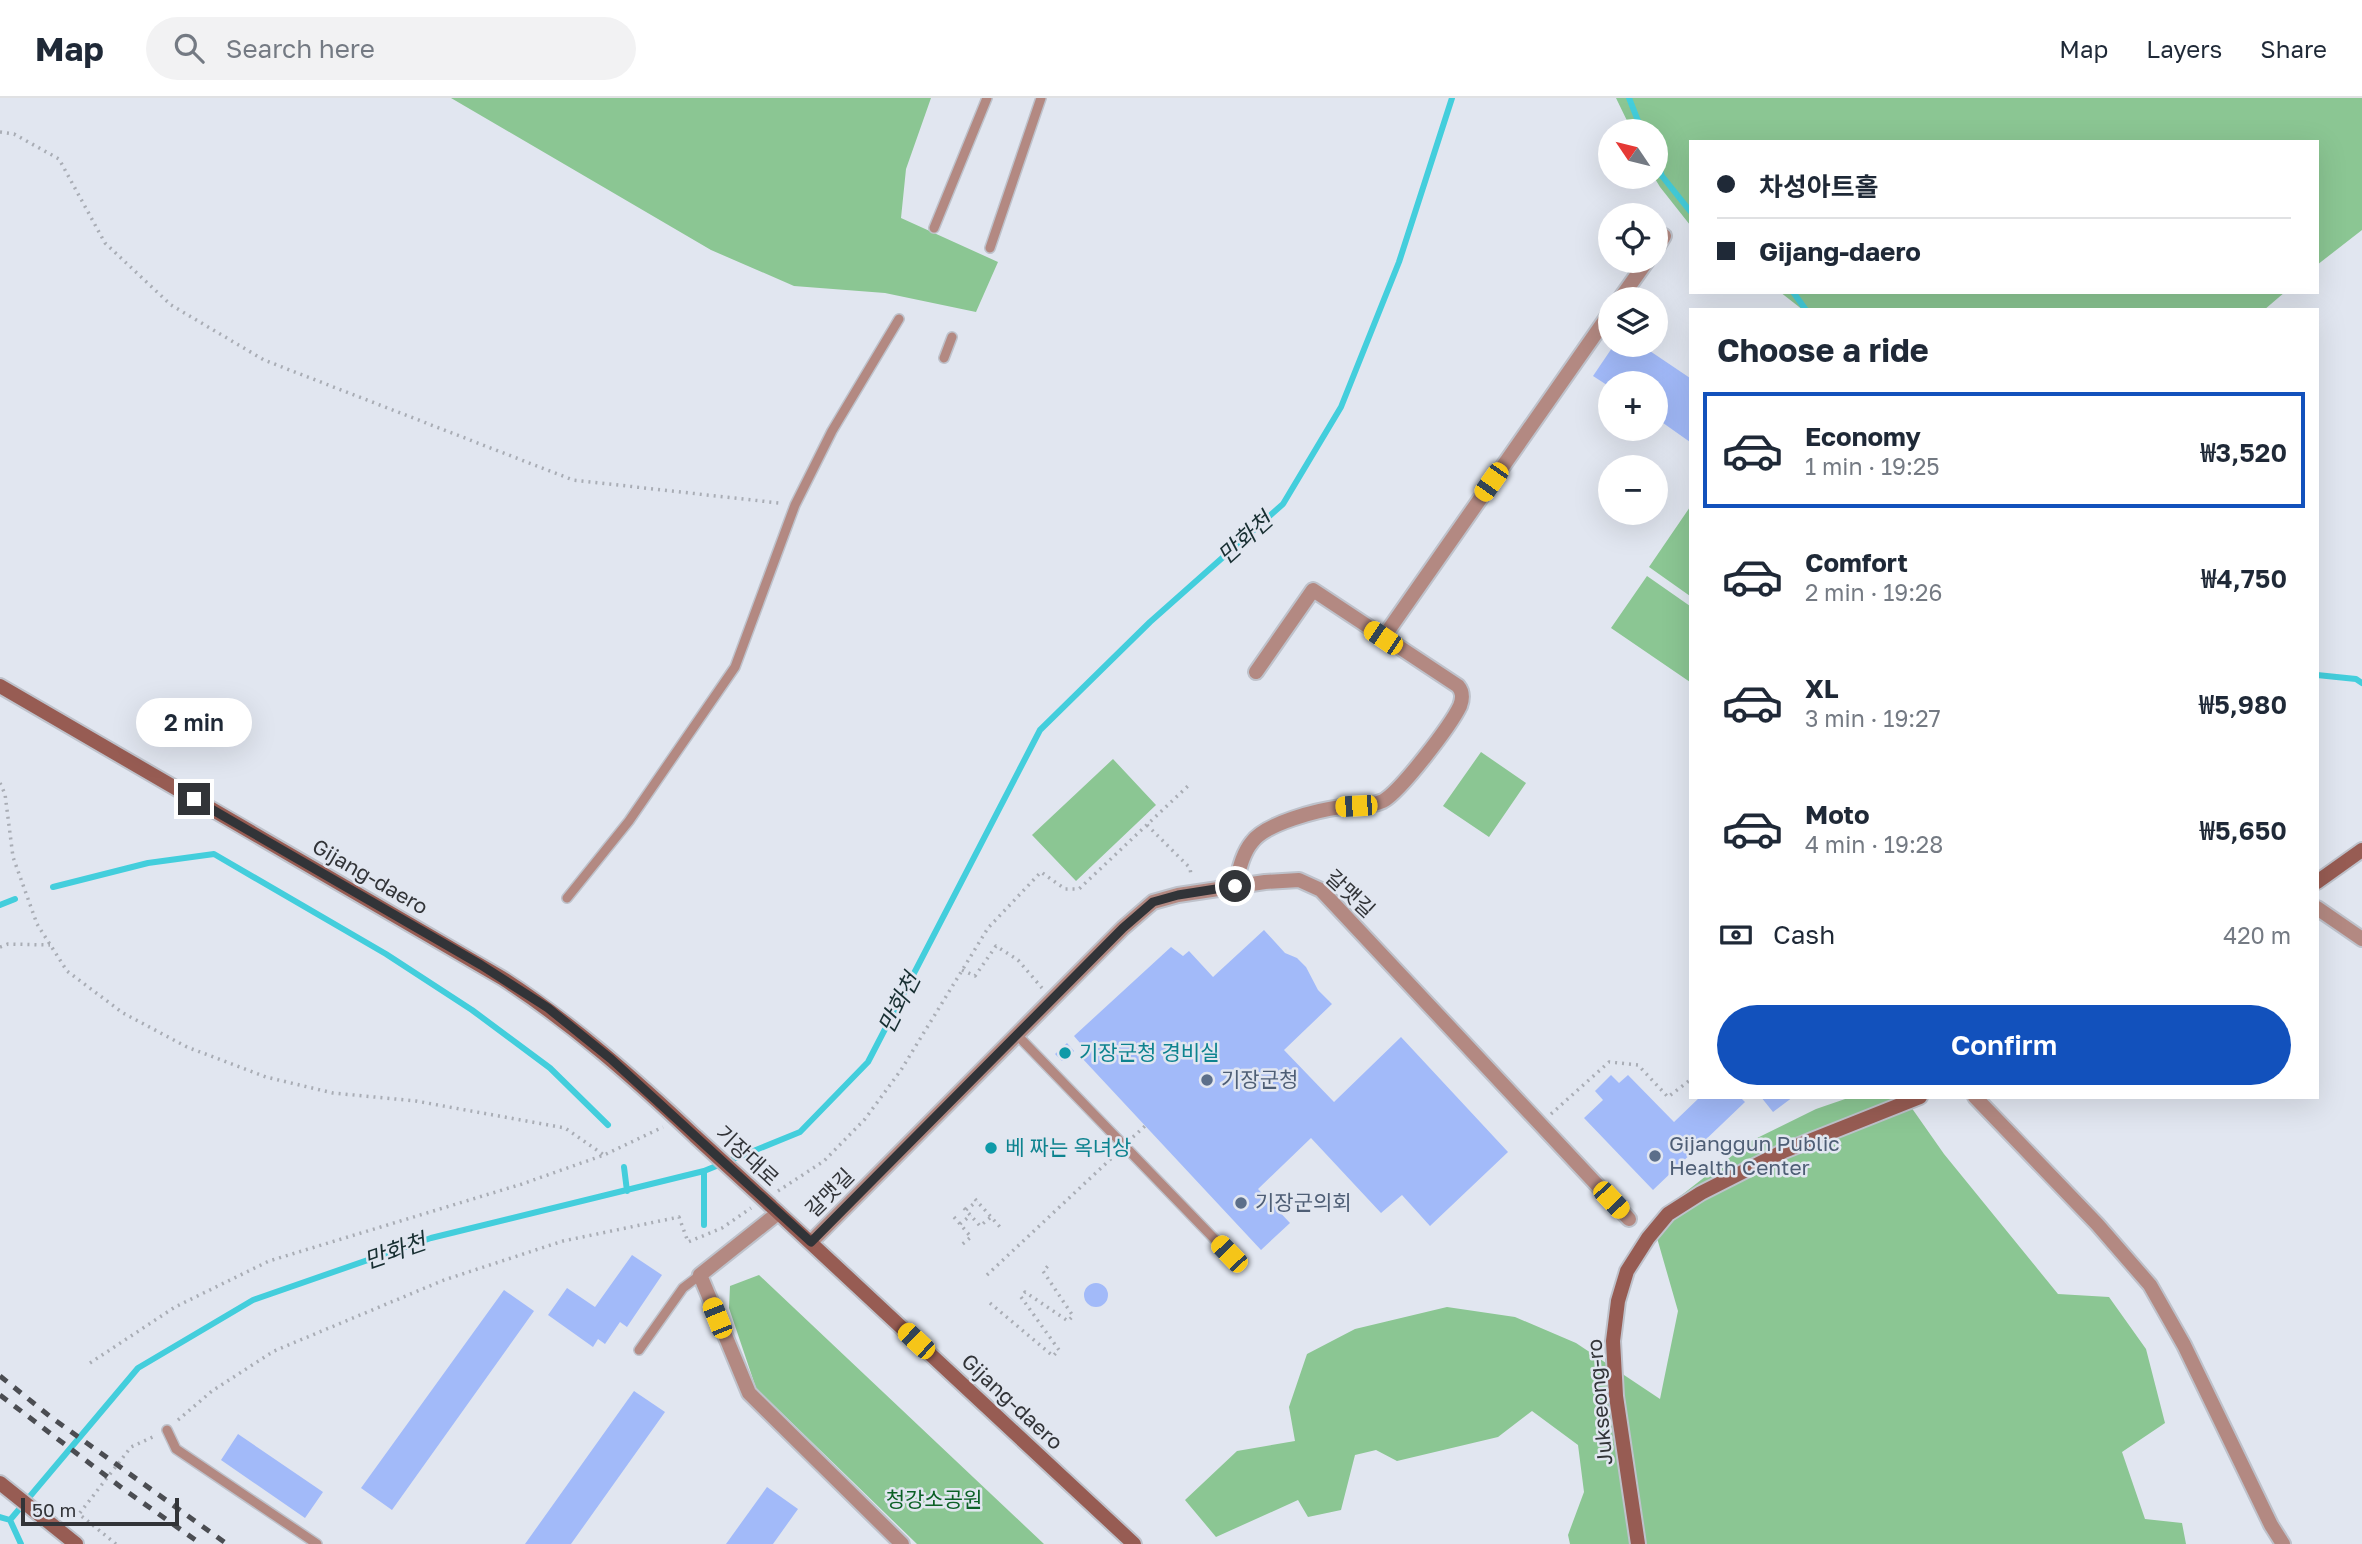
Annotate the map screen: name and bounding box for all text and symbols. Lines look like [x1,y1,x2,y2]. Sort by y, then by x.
search box [146,17,636,80]
text: Map [35,29,104,68]
icon: search [170,29,208,67]
text: Search here [226,33,375,64]
text: Map [2059,34,2108,63]
text: Layers [2146,34,2222,63]
text: Share [2260,34,2327,63]
north arrow [1598,119,1668,189]
map controls [1598,119,1668,525]
text: 차성아트홀 [1759,171,1879,202]
button: locate [1598,203,1668,273]
text: Gijang-daero [1759,236,1921,267]
button: layers [1598,287,1668,357]
text: Choose a ride [1717,331,1929,369]
button: + [1598,371,1668,441]
icon: car [1721,419,1784,482]
text: Economy [1805,421,1921,452]
text: ₩3,520 [2200,437,2287,468]
text: 1 min · 19:25 [1805,452,1940,480]
button: − [1598,455,1668,525]
car [1471,459,1512,505]
water label: 만화천 [1211,504,1279,569]
icon: car [1721,545,1784,608]
text: Comfort [1805,547,1908,578]
text: ₩4,750 [2201,563,2287,594]
text: 2 min · 19:26 [1805,578,1942,606]
car [1360,618,1407,658]
icon: car [1721,671,1784,734]
text: XL [1805,673,1839,704]
text: ₩5,980 [2199,689,2287,720]
callout: 2 min [136,698,252,746]
text: 3 min · 19:27 [1805,704,1941,732]
text: 2 min [164,708,224,736]
route end [178,783,210,815]
car [1335,794,1378,818]
icon: car [1721,797,1784,860]
text: Moto [1805,799,1870,830]
text: ₩5,650 [2200,815,2287,846]
text: 4 min · 19:28 [1805,830,1943,858]
street label: Gijang-daero [308,833,433,920]
street label: 갈맷길 [1321,864,1381,923]
route start [1219,870,1251,902]
icon: cash [1717,916,1755,954]
text: Cash [1773,919,1835,950]
text: 420 m [2223,921,2291,949]
water label: 만화천 [871,965,926,1037]
button: Confirm [1717,1005,2291,1085]
place label: 기장군청 경비실 [1079,1039,1220,1065]
marker: 기장군청 경비실 [1057,1045,1073,1061]
place label: 기장군청 [1221,1066,1298,1092]
marker: 기장군청 [1199,1072,1215,1088]
street label: 기장대로 [711,1119,785,1191]
place label: Gijanggun Public Health Center [1669,1130,1840,1180]
place label: 베 짜는 옥녀상 [1005,1134,1131,1160]
marker: 베 짜는 옥녀상 [983,1140,999,1156]
marker: Gijanggun Public Health Center [1647,1148,1663,1164]
street label: 갈맷길 [800,1163,859,1222]
car [1589,1177,1634,1223]
place label: 기장군의회 [1255,1189,1352,1215]
marker: 기장군의회 [1233,1195,1249,1211]
water label: 만화천 [360,1226,432,1274]
car [1207,1232,1252,1276]
car [700,1295,735,1341]
car [894,1319,939,1363]
street label: Jukseong-ro [1581,1338,1617,1466]
street label: Gijang-daero [957,1348,1069,1455]
park label: 청강소공원 [886,1486,982,1512]
scale bar [21,1495,178,1527]
text: 50 m [32,1498,76,1521]

